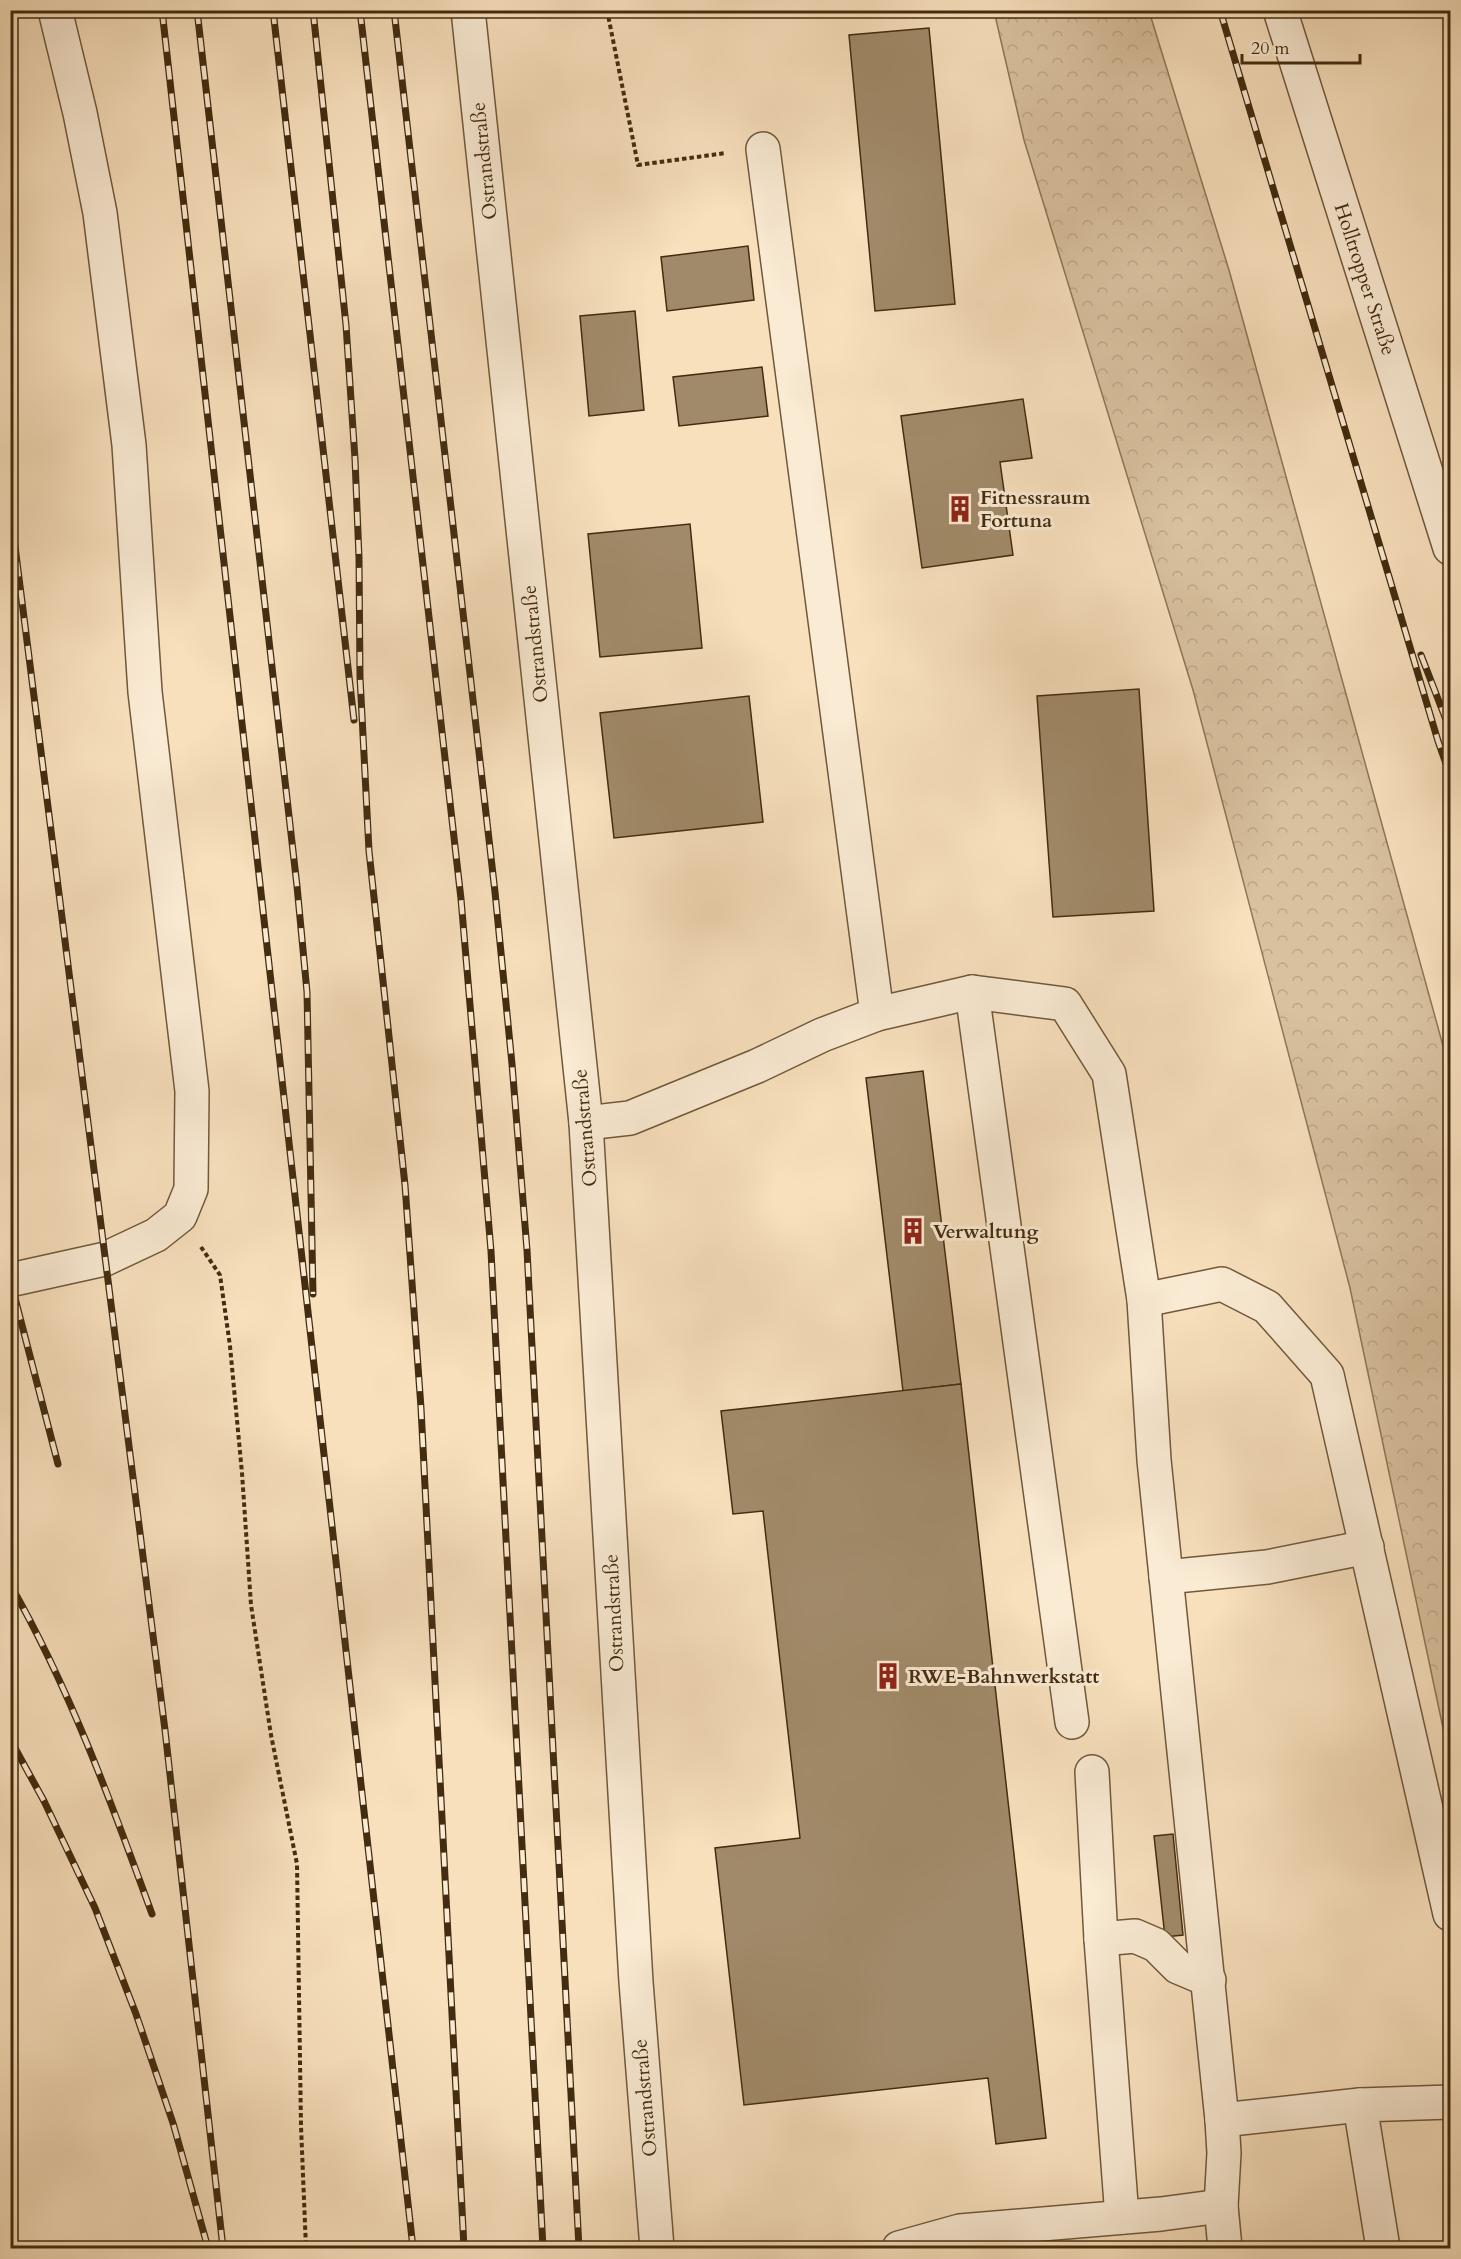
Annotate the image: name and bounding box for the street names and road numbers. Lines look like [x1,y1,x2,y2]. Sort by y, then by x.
street label: Ostrandstraße [464,101,504,221]
street label: Holltropper Straße [1328,199,1402,359]
street label: Ostrandstraße [515,584,555,704]
street label: Ostrandstraße [566,1068,604,1188]
street label: Ostrandstraße [597,1553,631,1673]
street label: Ostrandstraße [626,2038,664,2158]

